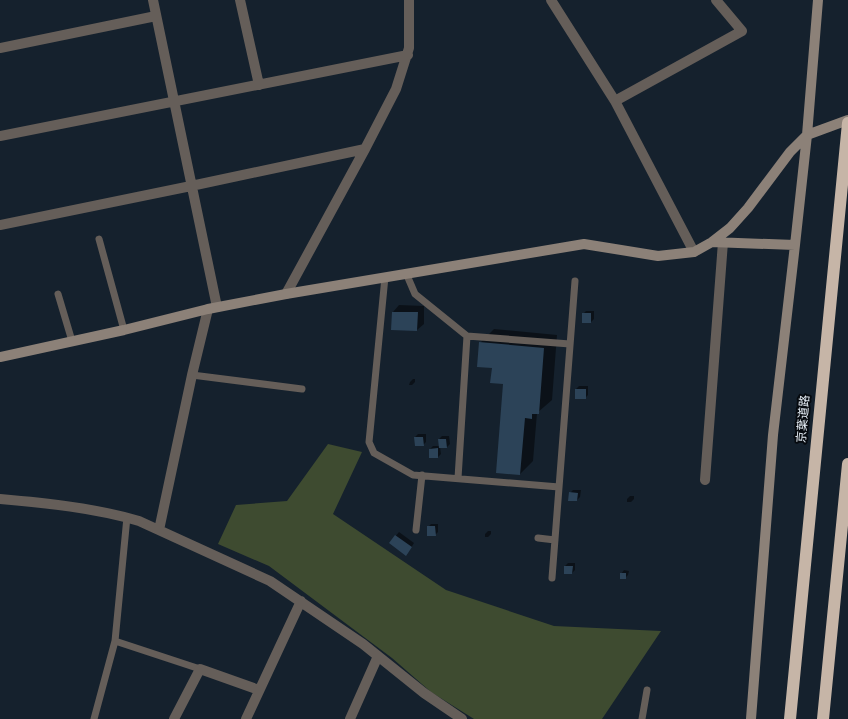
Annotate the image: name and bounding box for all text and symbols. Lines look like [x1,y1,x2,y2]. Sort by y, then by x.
street label: 京葉道路 [794,394,814,444]

